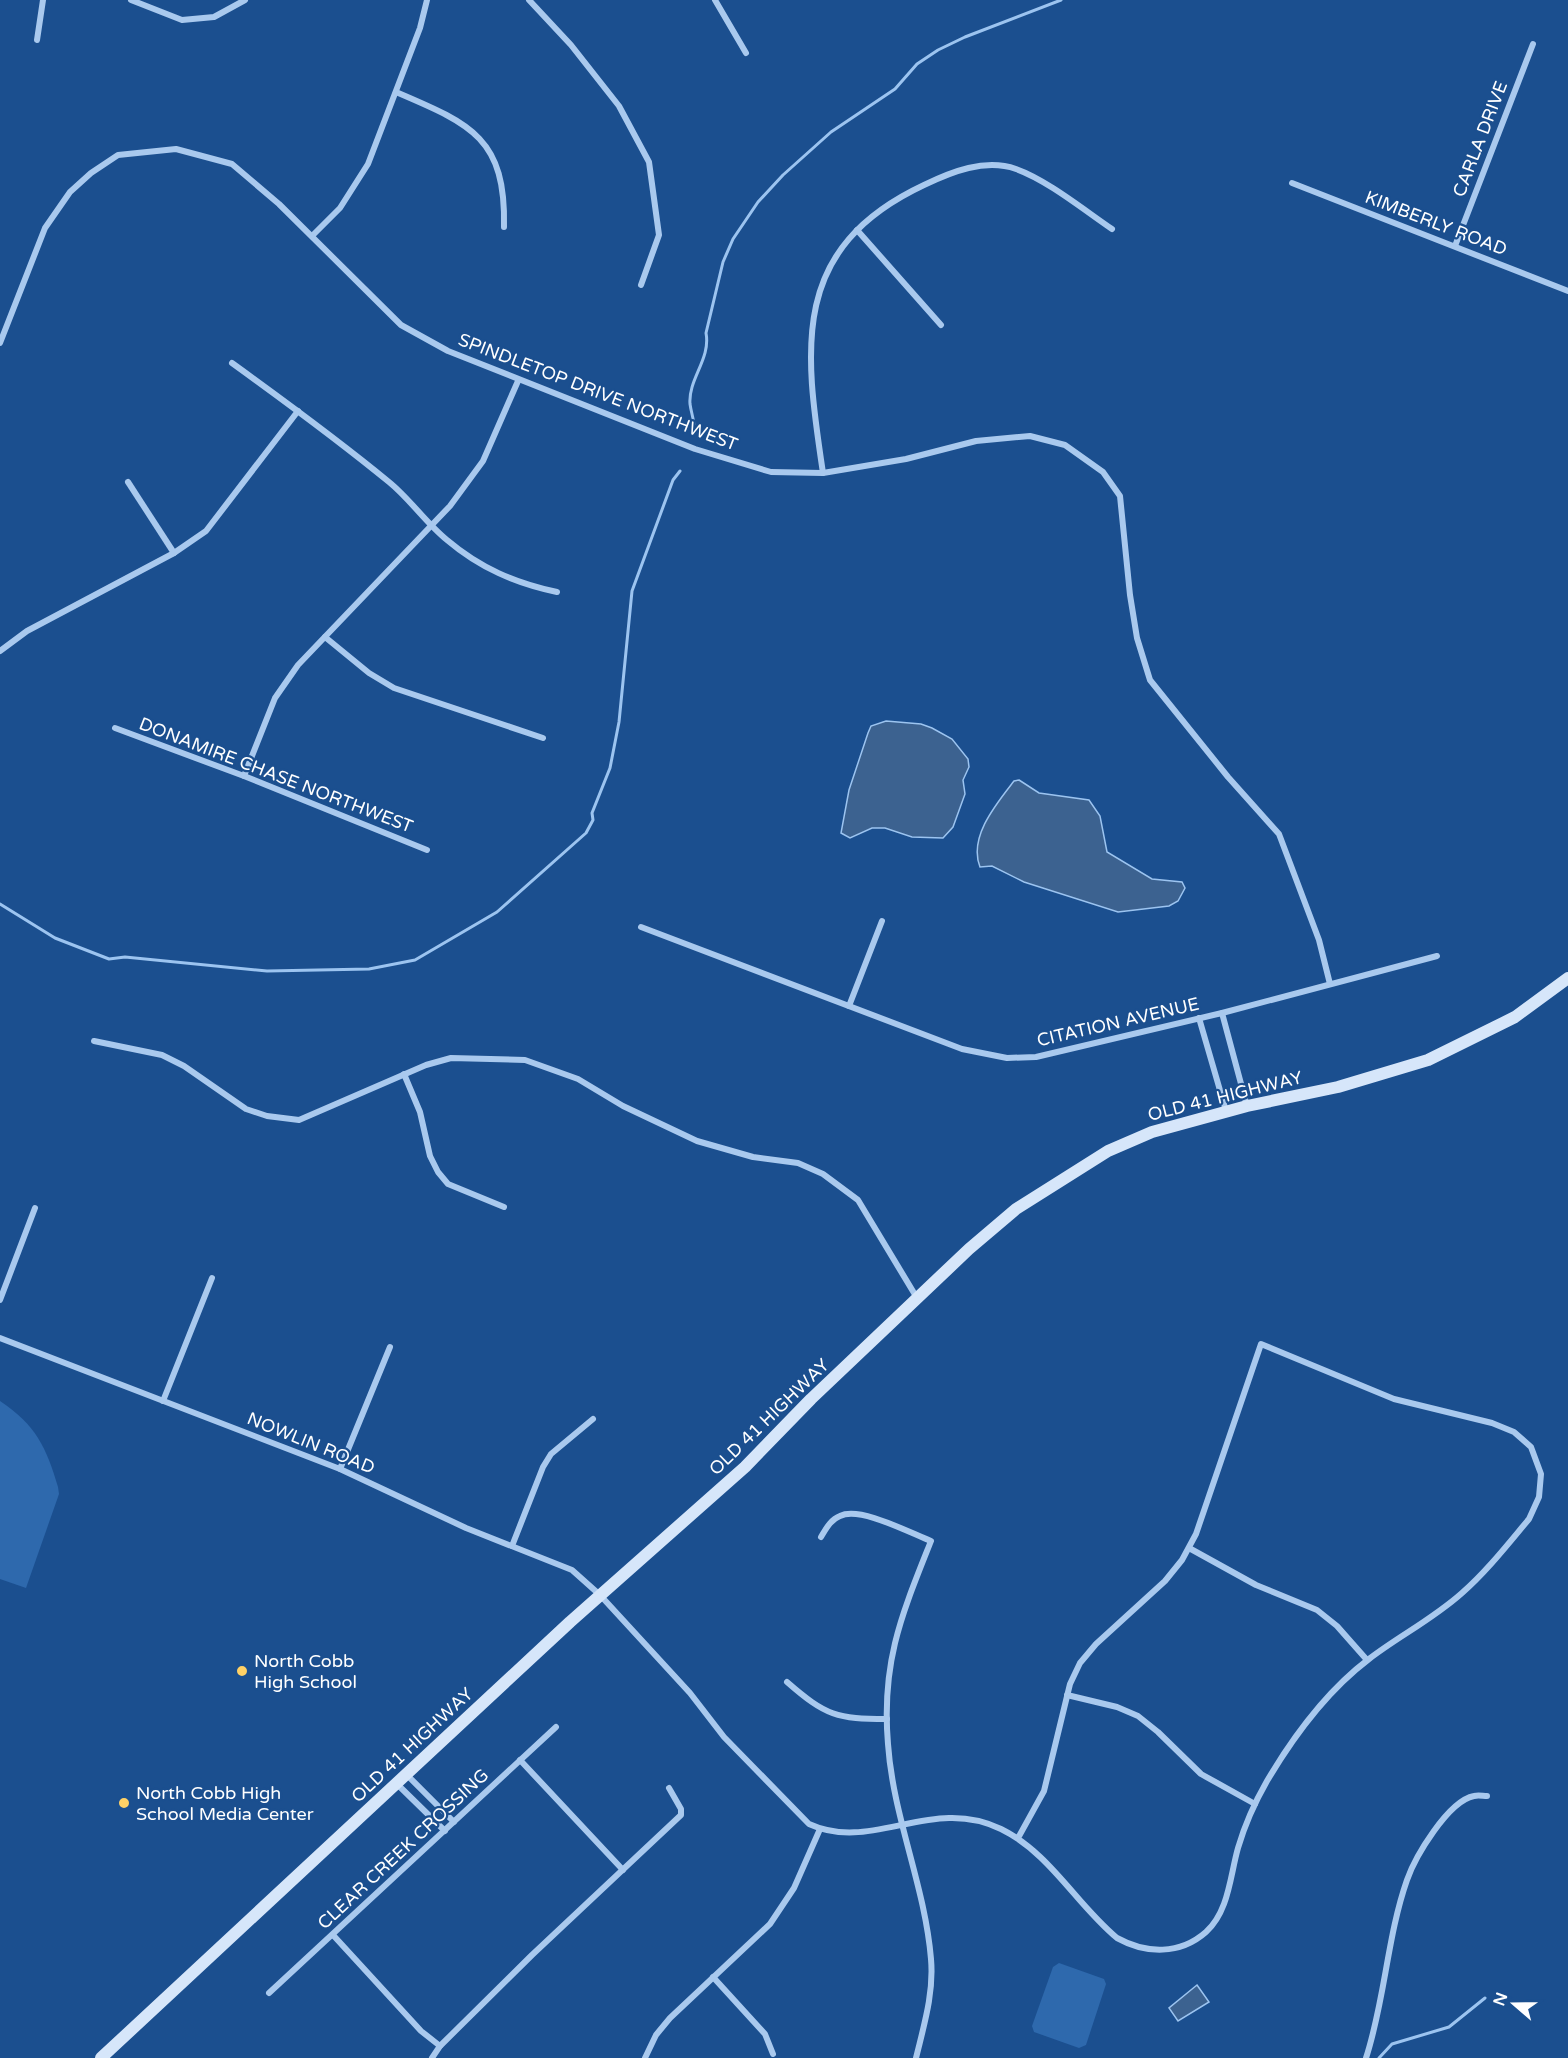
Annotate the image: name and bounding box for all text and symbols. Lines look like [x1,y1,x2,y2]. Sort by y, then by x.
street label: CARLA DRIVE [1448,78,1512,200]
street label: KIMBERLY ROAD [1362,186,1510,260]
street label: SPINDLETOP DRIVE NORTHWEST [455,328,741,456]
street label: DONAMIRE CHASE NORTHWEST [136,712,416,838]
street label: CITATION AVENUE [1035,993,1201,1051]
street label: OLD 41 HIGHWAY [1145,1066,1305,1126]
street label: OLD 41 HIGHWAY [704,1354,834,1480]
street label: NOWLIN ROAD [244,1407,378,1479]
place label: North Cobb High School [254,1650,357,1693]
marker: North Cobb High School [235,1664,249,1678]
street label: OLD 41 HIGHWAY [347,1683,478,1807]
street label: CLEAR CREEK CROSSING [313,1764,493,1934]
place label: North Cobb High School Media Center [136,1782,314,1825]
marker: North Cobb High School Media Center [117,1796,131,1810]
north arrow [1484,1974,1544,2034]
text: N [1489,1990,1512,2009]

